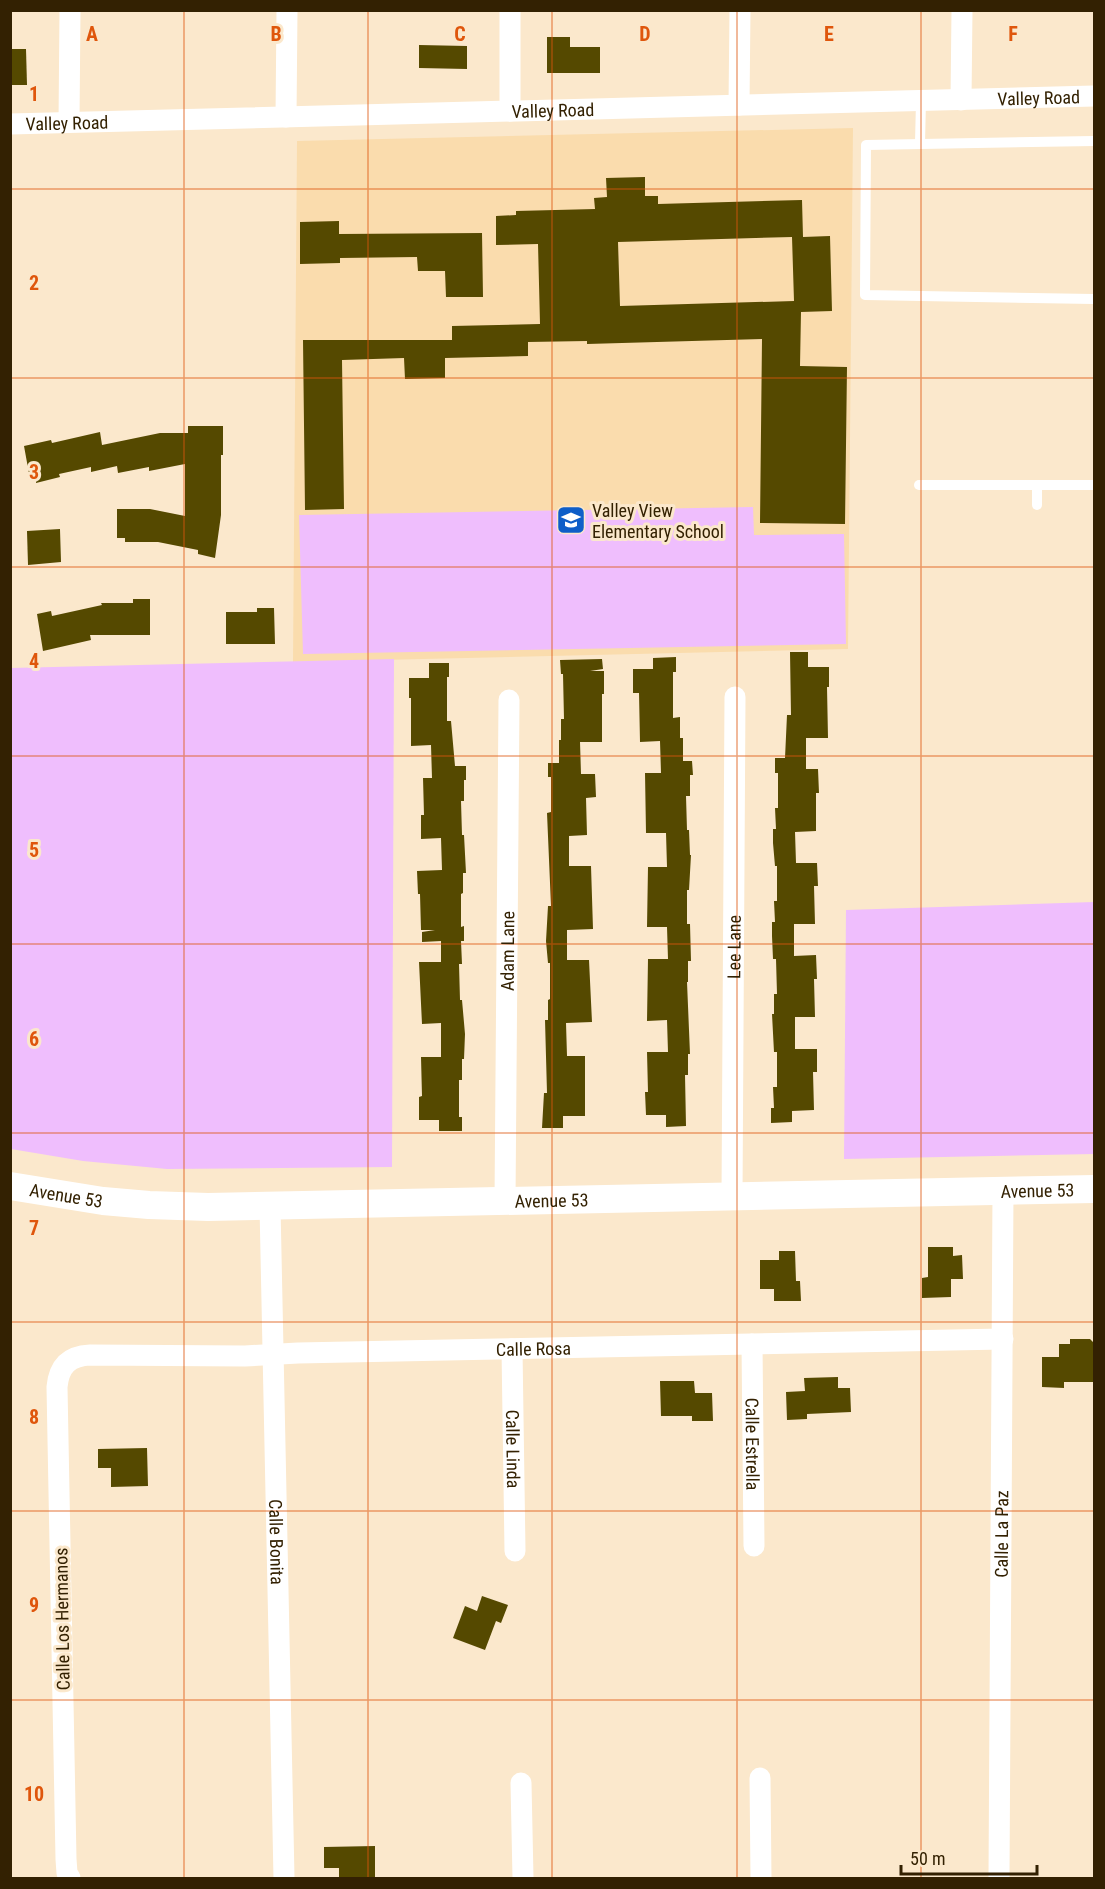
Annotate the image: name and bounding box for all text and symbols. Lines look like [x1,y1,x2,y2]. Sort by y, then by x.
text: A [86,22,98,46]
text: B [270,22,282,46]
text: C [454,22,466,46]
text: D [639,22,651,46]
text: E [824,22,834,46]
text: F [1008,22,1018,46]
text: 1 [29,82,39,106]
street label: Valley Road [997,86,1080,109]
street label: Valley Road [511,98,594,122]
street label: Valley Road [25,111,109,134]
text: 2 [29,271,39,295]
text: 3 [29,460,39,484]
place label: Valley View Elementary School [592,500,724,542]
school or university icon: Valley View Elementary School [555,504,587,536]
text: 4 [29,649,39,673]
text: 5 [29,838,39,862]
street label: Adam Lane [496,911,518,991]
street label: Lee Lane [723,915,744,979]
text: 6 [29,1027,39,1051]
street label: Avenue 53 [28,1179,104,1211]
street label: Avenue 53 [1000,1179,1075,1201]
street label: Avenue 53 [514,1189,589,1211]
text: 7 [29,1216,39,1240]
street label: Calle Rosa [496,1337,571,1360]
street label: Calle Estrella [742,1397,764,1491]
text: 8 [29,1405,39,1429]
street label: Calle Linda [502,1409,525,1488]
street label: Calle La Paz [990,1490,1012,1578]
street label: Calle Bonita [266,1499,288,1585]
street label: Calle Los Hermanos [50,1547,74,1691]
text: 9 [29,1593,39,1617]
text: 10 [24,1782,44,1806]
scale bar [901,1838,1038,1876]
text: 50 m [910,1848,945,1869]

